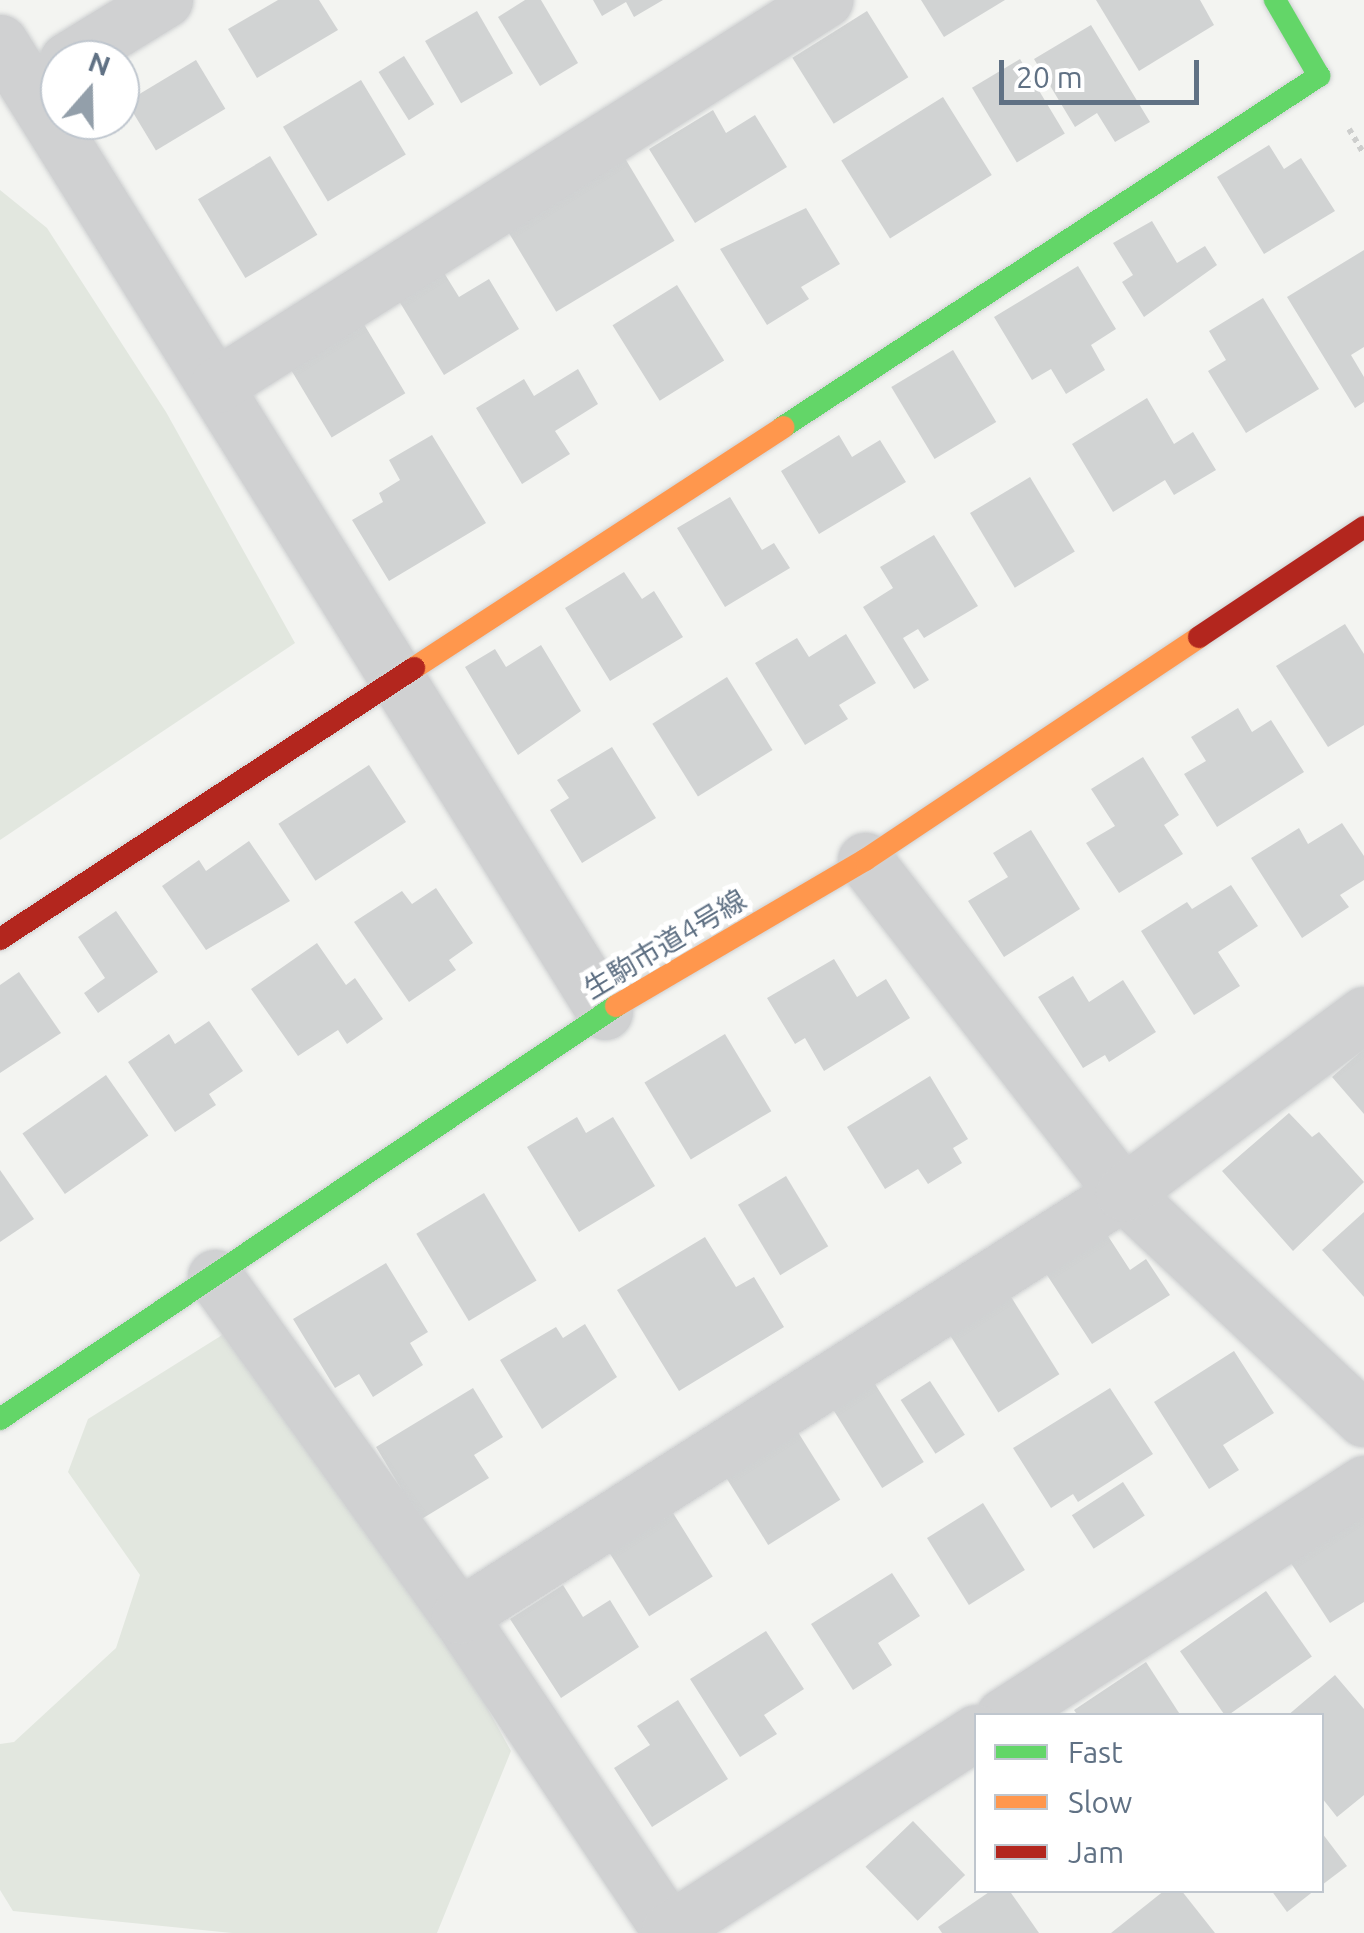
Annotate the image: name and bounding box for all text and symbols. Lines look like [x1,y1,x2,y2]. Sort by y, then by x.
north arrow [40,40,140,140]
scale bar [1004,40,1204,102]
text: N [85,45,115,81]
text: 20 m [1016,60,1083,94]
street label: 生駒市道4号線 [578,882,752,1006]
legend [974,1713,1324,1893]
text: Fast [1068,1735,1123,1769]
text: Slow [1068,1785,1132,1819]
text: Jam [1068,1835,1124,1869]

